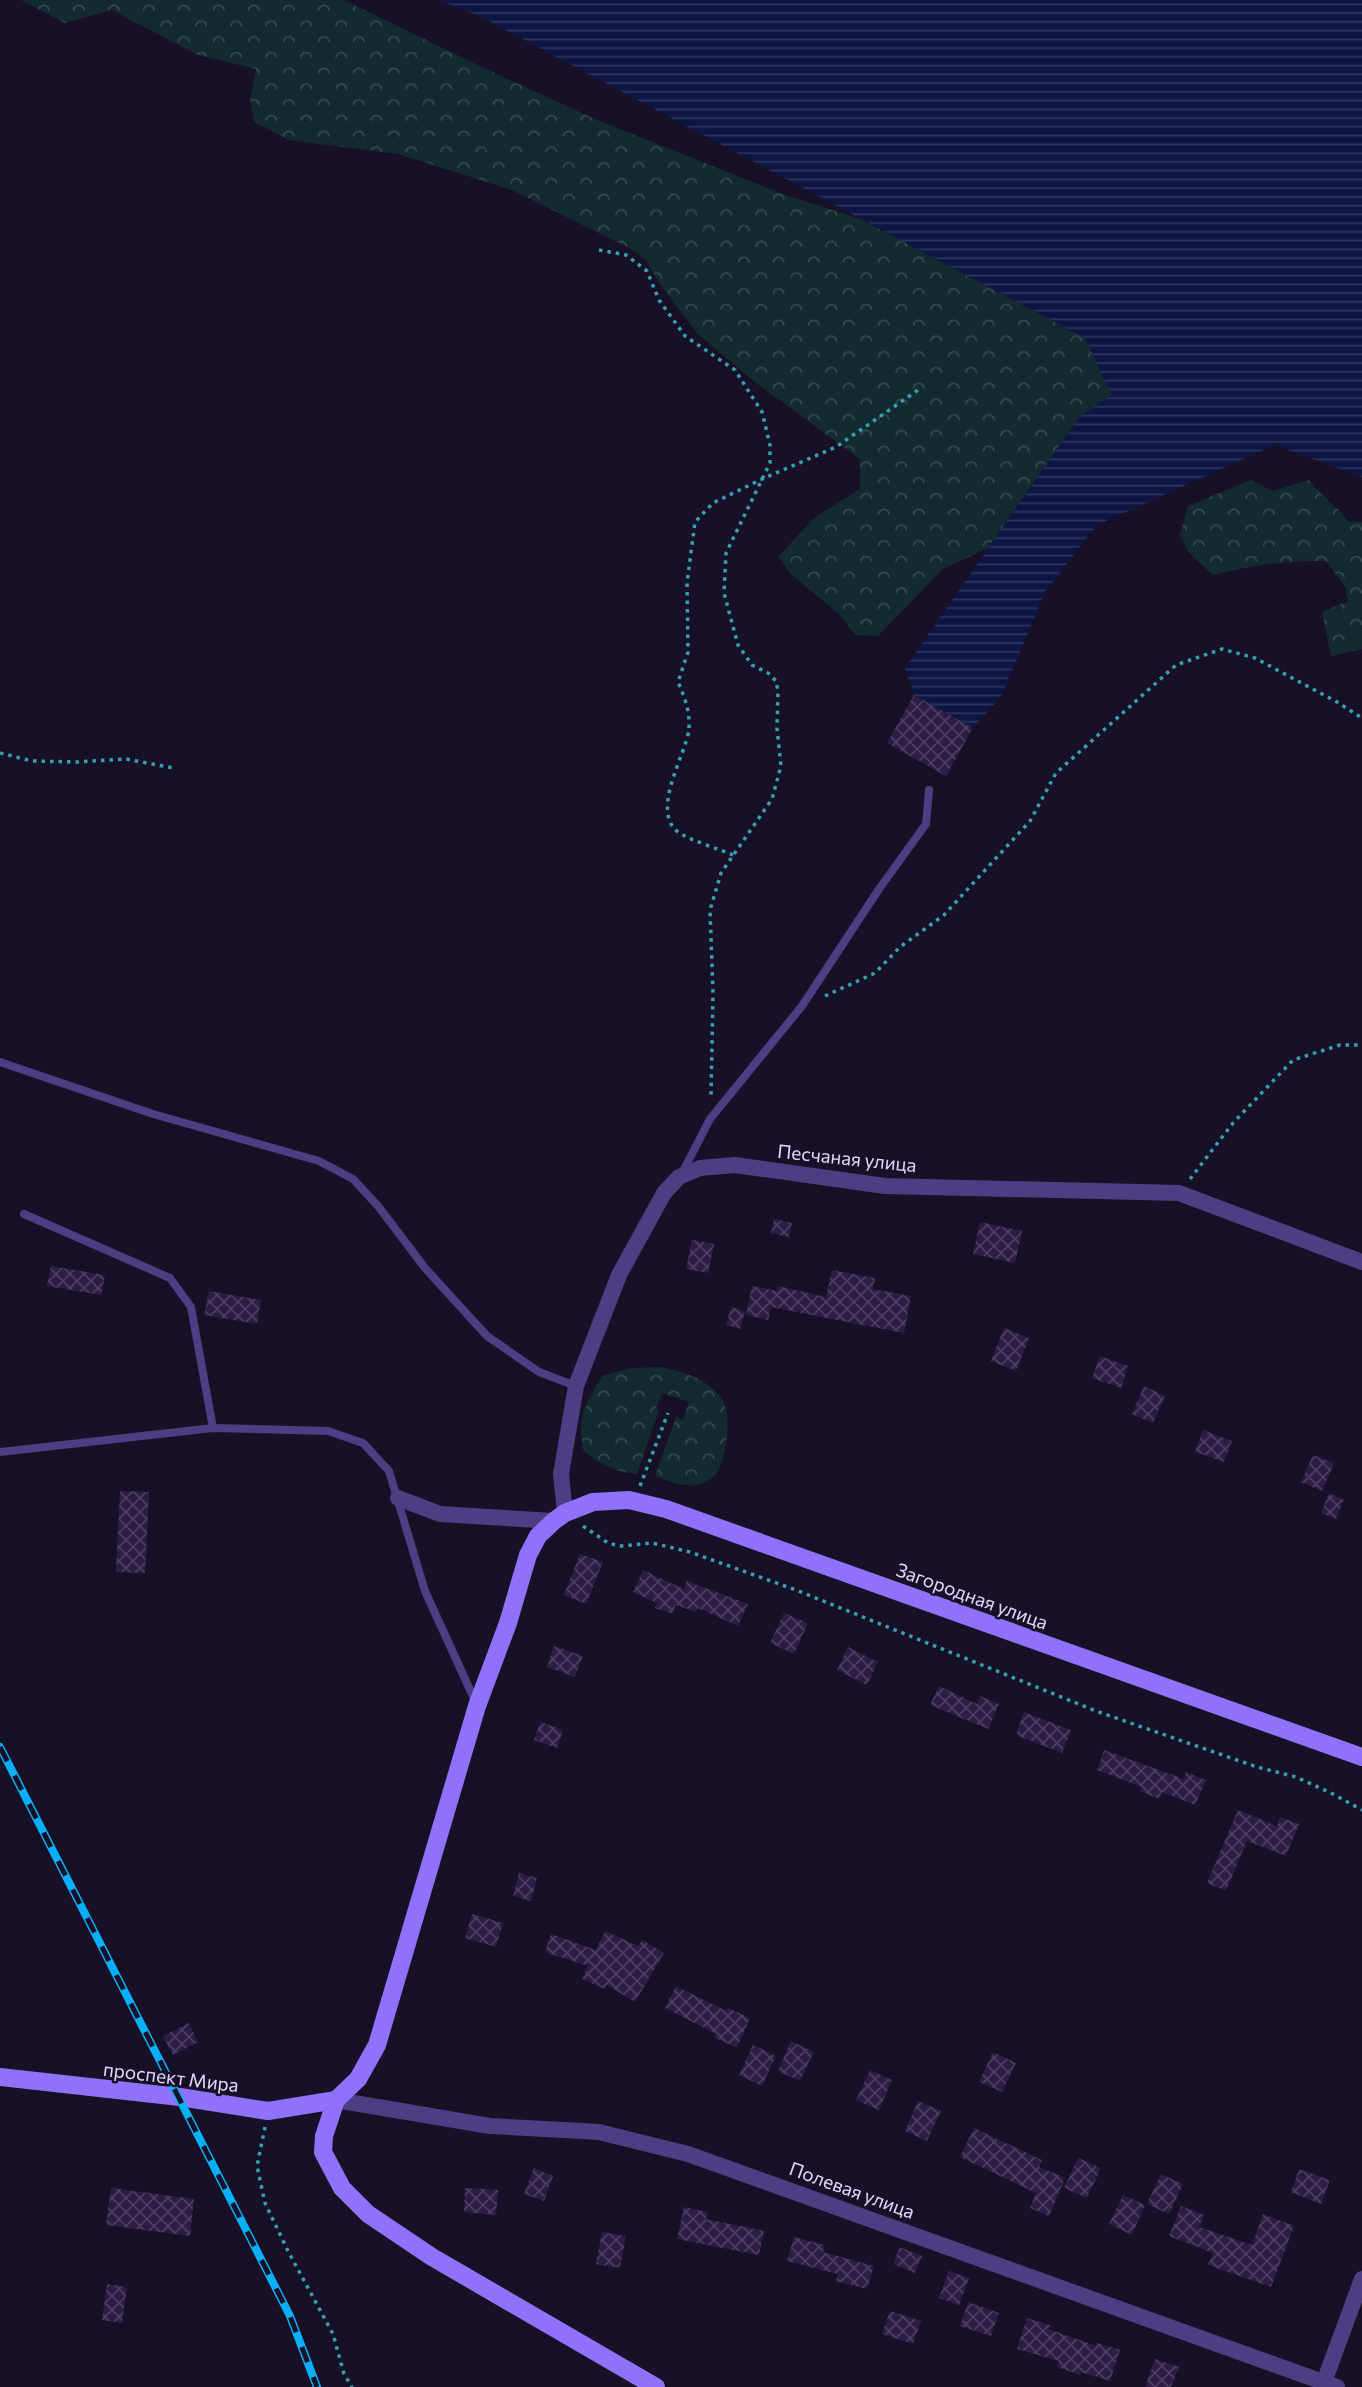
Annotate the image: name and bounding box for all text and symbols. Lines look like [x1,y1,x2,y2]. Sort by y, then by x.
street label: Песчаная улица [776,1139,918,1176]
street label: Загородная улица [893,1557,1051,1634]
street label: проспект Мира [102,2057,240,2096]
street label: Полевая улица [786,2156,918,2223]

